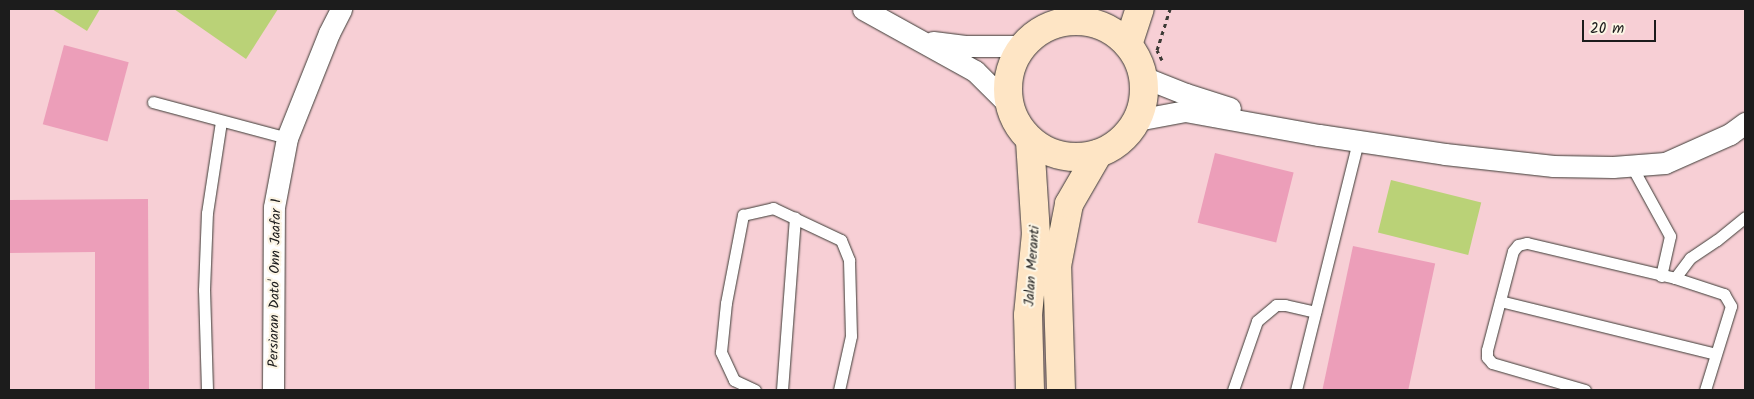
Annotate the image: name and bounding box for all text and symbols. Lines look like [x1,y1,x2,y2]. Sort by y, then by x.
scale bar [1584,10,1658,42]
text: 20 m [1590,17,1624,41]
street label: Persiaran Dato' Onn Jaafar 1 [265,198,285,368]
street label: Jalan Meranti [1021,225,1043,307]

